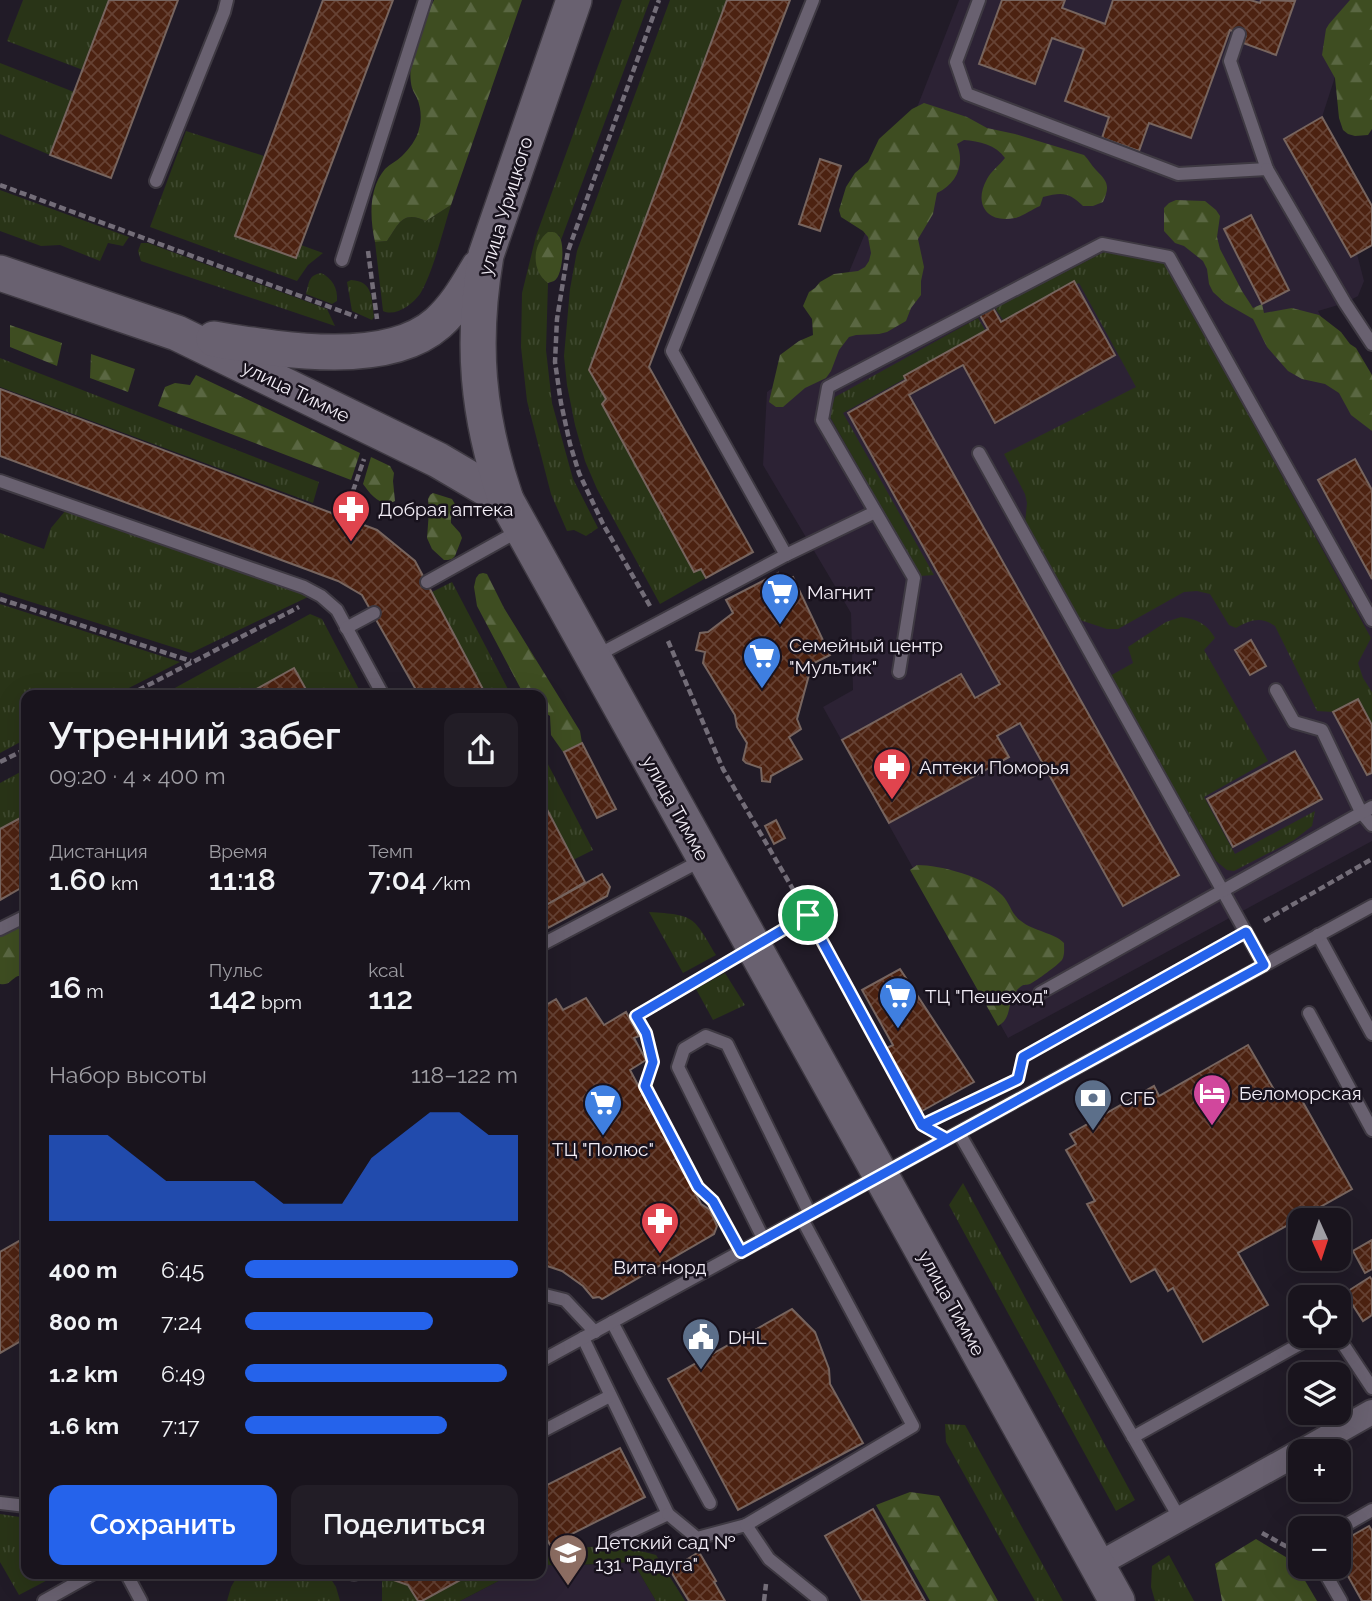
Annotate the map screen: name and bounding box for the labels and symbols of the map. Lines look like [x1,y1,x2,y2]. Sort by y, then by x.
street label: улица Урицкого [473,134,537,278]
street label: улица Тимме [239,355,353,427]
pharmacy icon: Добрая аптека [330,488,372,543]
place label: Добрая аптека [378,498,513,520]
supermarket icon: Магнит [759,571,801,626]
place label: Магнит [807,581,873,603]
place label: Семейный центр "Мультик" [789,634,943,678]
supermarket icon: Семейный центр "Мультик" [741,635,783,690]
pharmacy icon: Аптеки Поморья [871,746,913,801]
street label: улица Тимме [638,751,714,865]
place label: Аптеки Поморья [919,756,1069,778]
pin [778,885,838,945]
supermarket icon: ТЦ "Пешеход" [877,975,919,1030]
place label: ТЦ "Пешеход" [925,985,1048,1007]
hotel icon: Беломорская [1191,1072,1233,1127]
bank icon: СГБ [1072,1077,1114,1132]
supermarket icon: ТЦ "Полюс" [582,1082,624,1137]
place label: Беломорская [1239,1082,1361,1104]
place label: СГБ [1120,1087,1155,1109]
place label: ТЦ "Полюс" [552,1138,654,1160]
pharmacy icon: Вита норд [639,1200,681,1255]
north arrow [1288,1208,1351,1270]
street label: улица Тимме [914,1246,990,1360]
place label: Вита норд [613,1256,707,1278]
public building icon: DHL [680,1316,722,1371]
place label: DHL [728,1326,767,1348]
place label: Детский сад № 131 "Радуга" [595,1531,736,1575]
school or university icon: Детский сад № 131 "Радуга" [547,1532,589,1587]

